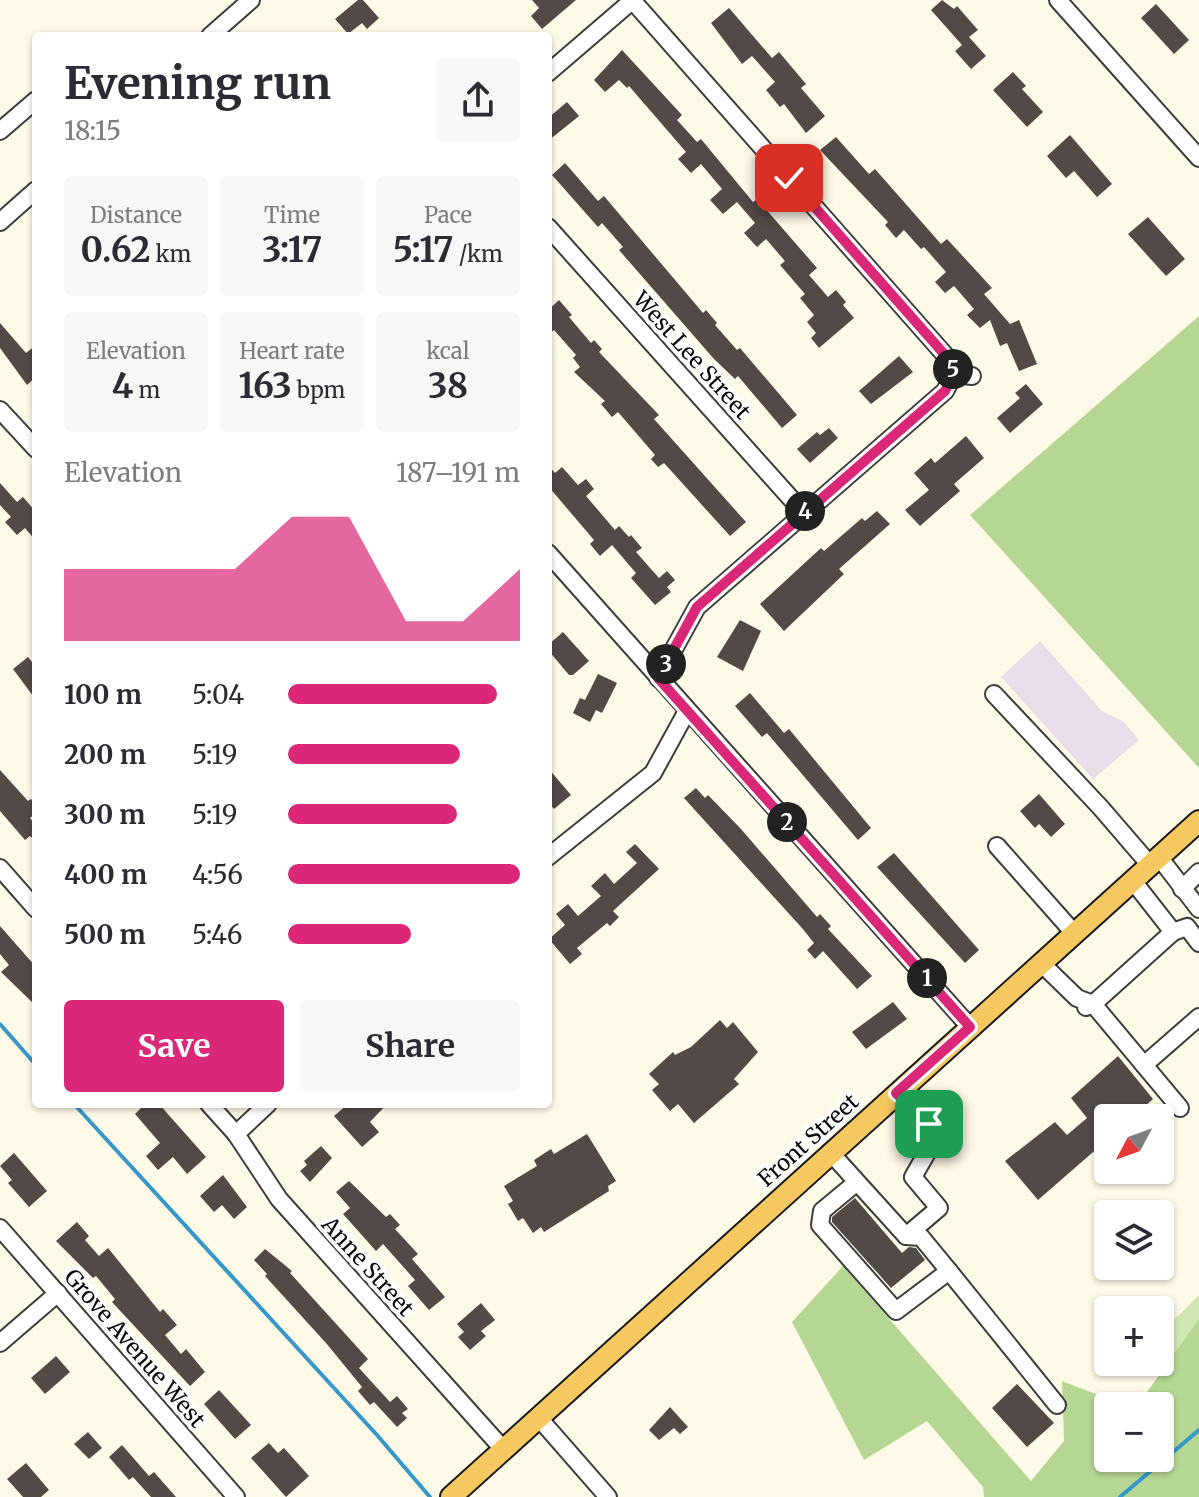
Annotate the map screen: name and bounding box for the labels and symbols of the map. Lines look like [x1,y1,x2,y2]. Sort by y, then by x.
pin [755,144,823,212]
street label: West Lee Street [627,284,757,425]
pin: 5 [933,349,973,389]
pin: 4 [785,491,825,531]
pin: 3 [646,644,686,684]
pin: 2 [767,802,807,842]
pin: 1 [907,958,947,998]
street label: Front Street [752,1087,864,1193]
pin [895,1090,963,1158]
north arrow [1094,1104,1174,1184]
street label: Anne Street [315,1210,420,1322]
street label: Grove Avenue West [58,1263,212,1433]

